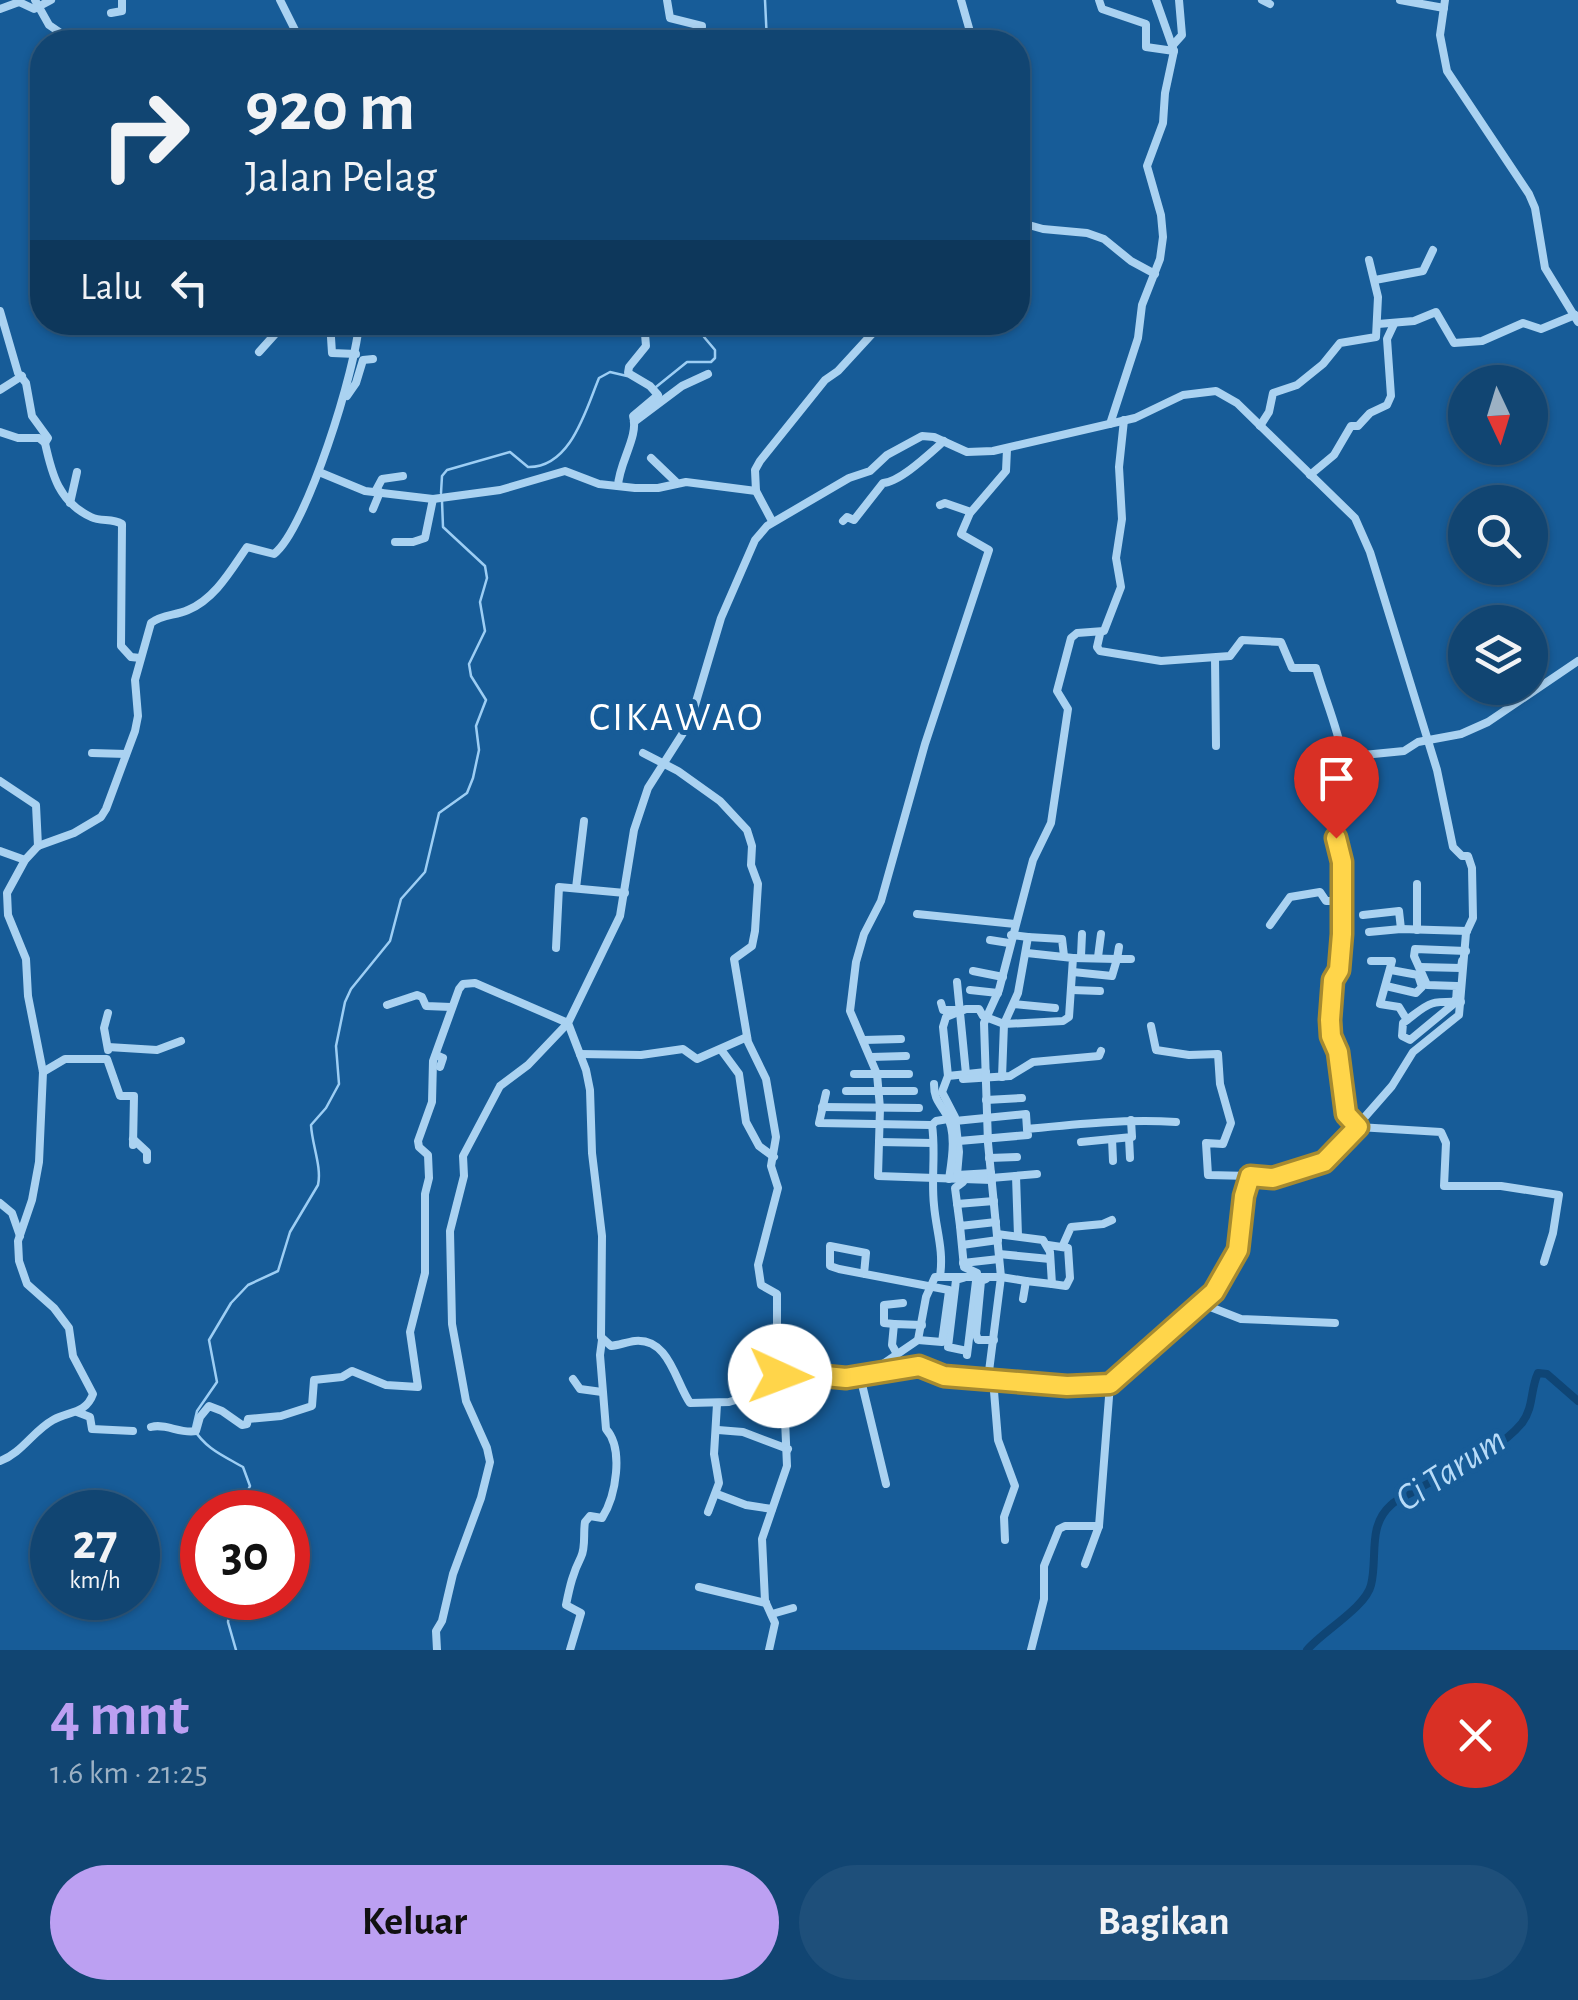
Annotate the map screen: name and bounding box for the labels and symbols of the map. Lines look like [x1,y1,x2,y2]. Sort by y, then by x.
north arrow [1448,365,1548,465]
district label: CIKAWAO [589,698,765,738]
pin [1294,736,1379,839]
position arrow [728,1324,832,1428]
water label: Ci Tarum [1389,1421,1513,1519]
speed limit sign: 30 [180,1490,310,1620]

